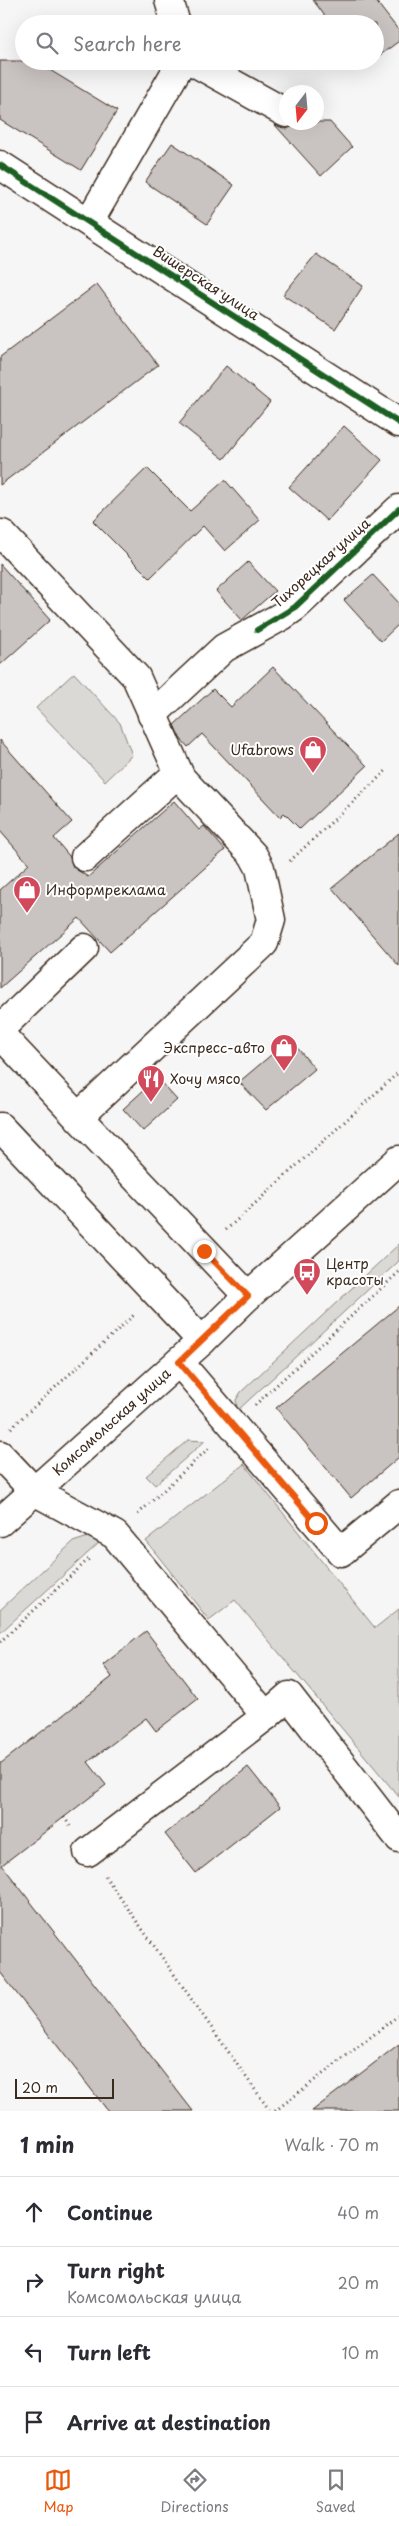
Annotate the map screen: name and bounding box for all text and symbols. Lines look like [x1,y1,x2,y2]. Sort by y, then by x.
search box [15,15,384,70]
icon: search [33,29,61,57]
text: Search here [73,29,182,57]
north arrow [279,85,324,130]
street label: Вишерская улица [149,240,264,325]
street label: Тихорецкая улица [267,512,375,613]
shop icon: Ufabrows [298,735,328,774]
place label: Ufabrows [230,739,294,760]
shop icon: Информреклама [12,875,42,914]
place label: Информреклама [46,879,166,900]
shop icon: Экспресс-авто [269,1033,299,1072]
place label: Экспресс-авто [163,1037,265,1058]
restaurant icon: Хочу мясо [136,1064,166,1103]
place label: Хочу мясо [170,1068,241,1089]
route end [193,1240,216,1263]
place label: Центр красоты [326,1253,384,1290]
bus stop icon: Центр красоты [292,1257,322,1296]
street label: Комсомольская улица [47,1363,175,1480]
route start [305,1512,328,1535]
scale bar [15,2076,114,2099]
text: 20 m [22,2077,58,2098]
text: 1 min [20,2128,74,2160]
text: Walk · 70 m [284,2132,379,2156]
icon: ahead [20,2198,48,2226]
text: Continue [67,2198,153,2226]
text: 40 m [337,2200,379,2224]
text: Turn right [67,2256,165,2284]
icon: right [20,2268,48,2296]
text: 20 m [338,2270,379,2294]
text: Комсомольская улица [67,2284,241,2308]
icon: left [20,2338,48,2366]
text: Turn left [67,2338,151,2366]
text: 10 m [342,2340,379,2364]
icon: arrive [20,2408,48,2436]
text: Arrive at destination [67,2408,271,2436]
tab: Map [44,2466,73,2517]
tab: Directions [161,2466,229,2517]
tab: Saved [316,2466,355,2517]

